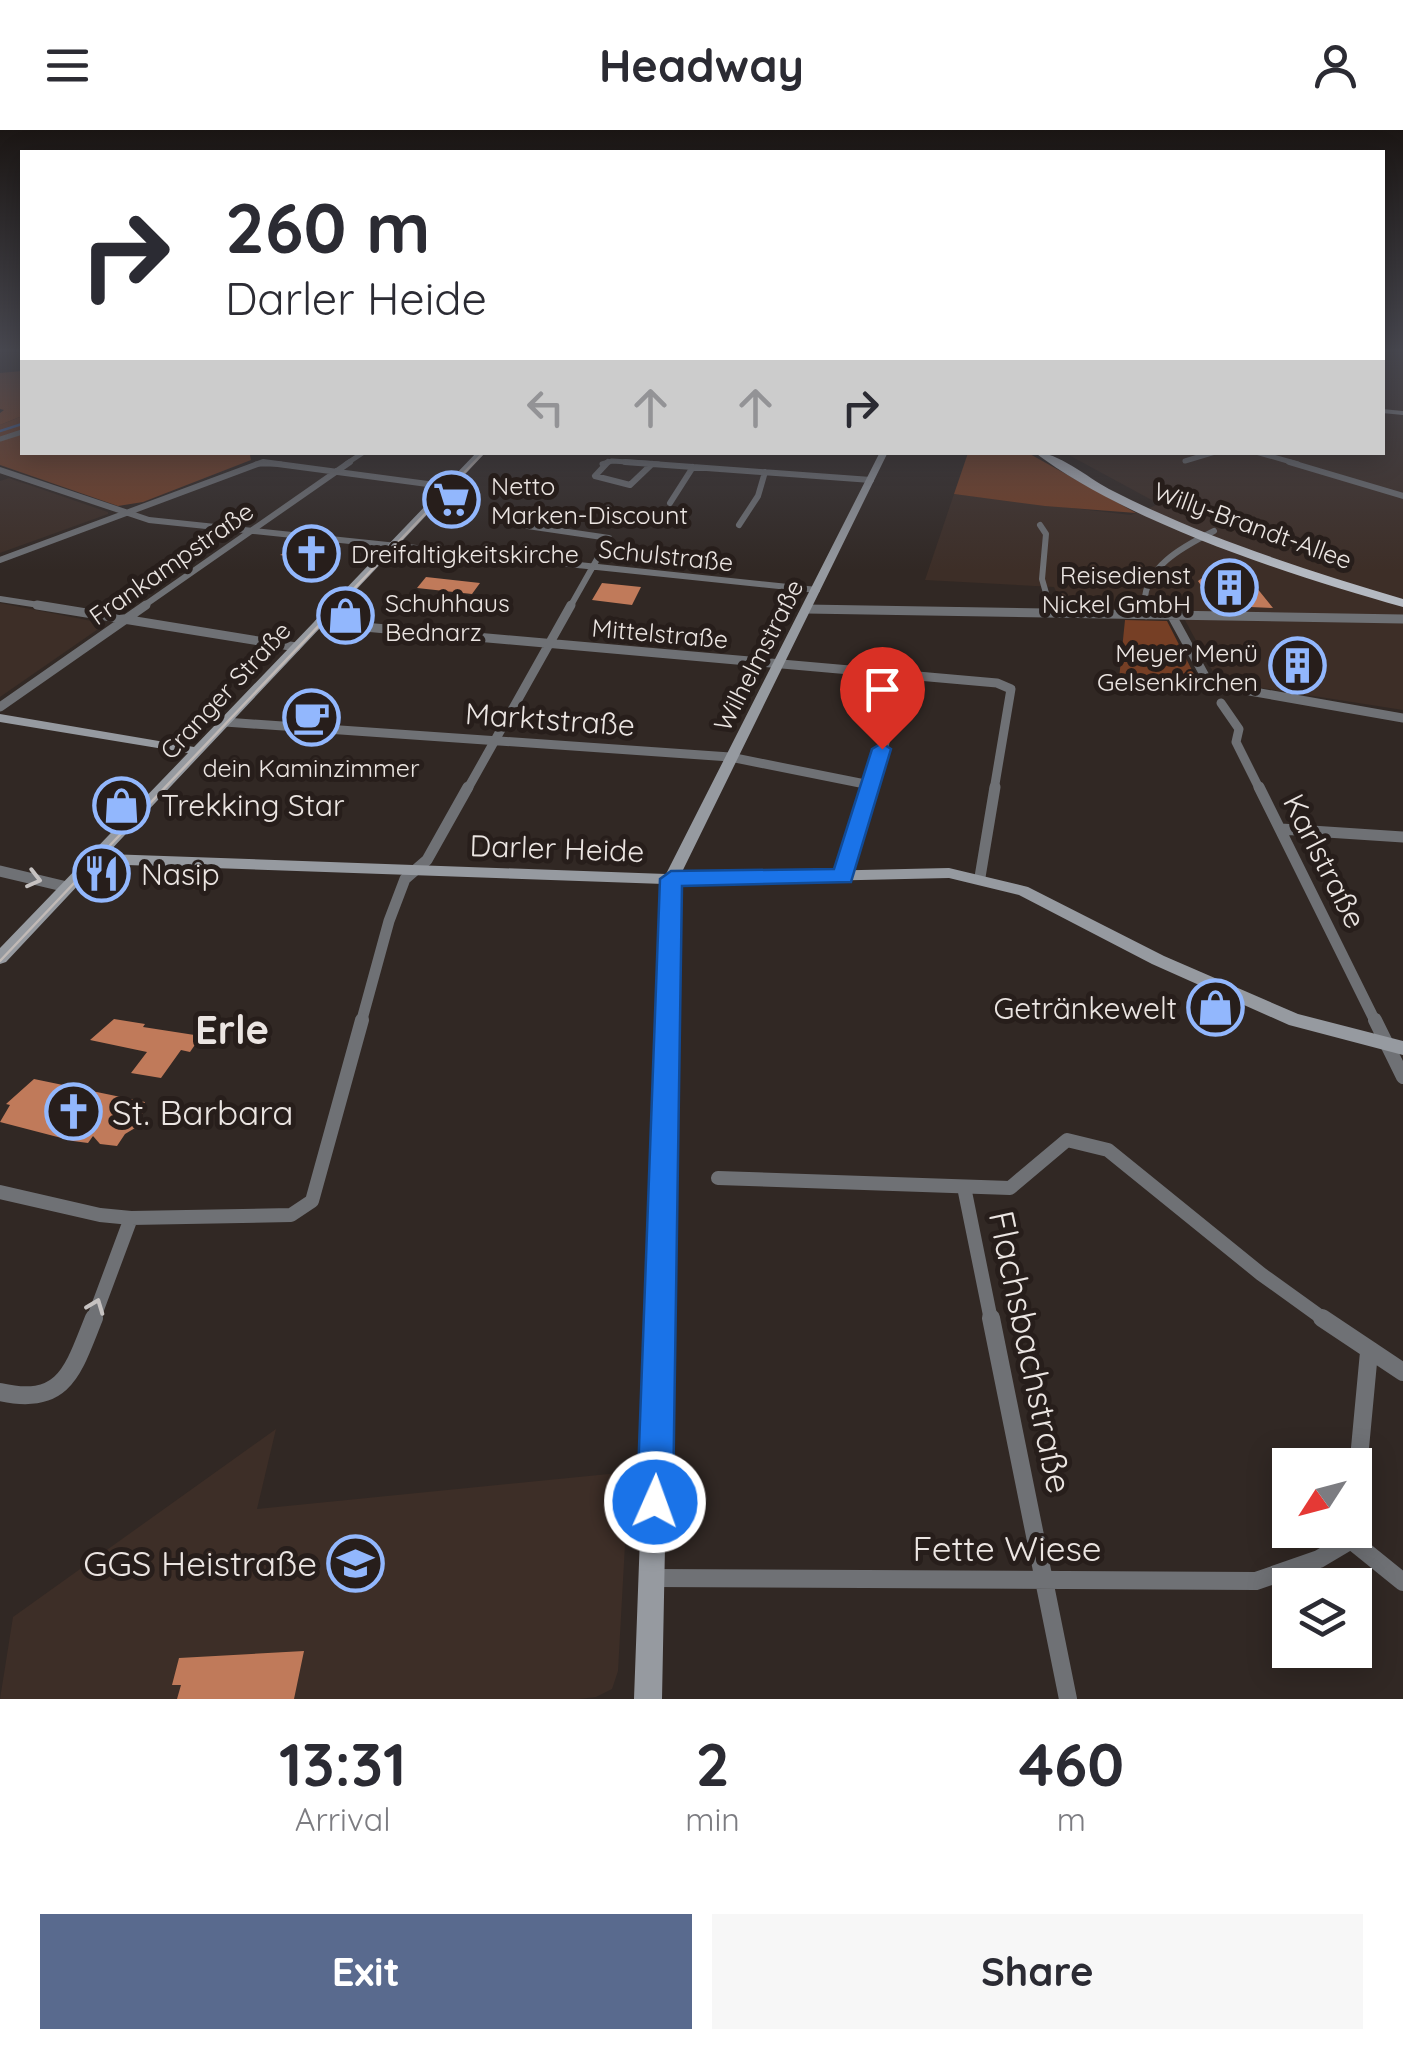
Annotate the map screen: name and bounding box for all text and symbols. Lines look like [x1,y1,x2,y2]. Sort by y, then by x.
text: Headway [599,37,804,93]
icon: menu [40,38,95,93]
icon: person [1308,38,1363,93]
text: 260 m [225,183,431,271]
icon: right [60,190,190,320]
text: Darler Heide [225,270,487,326]
icon: left [518,380,573,435]
icon: ahead [623,380,678,435]
icon: ahead [728,380,783,435]
icon: right [833,380,888,435]
supermarket icon: Netto Marken-Discount [422,469,482,529]
place label: Netto Marken-Discount [491,470,688,530]
street label: Willy-Brandt-Allee [1150,475,1356,575]
street label: Frankampstraße [83,495,259,631]
church icon: Dreifaltigkeitskirche [282,523,342,583]
street label: Schulstraße [597,533,735,577]
place label: Dreifaltigkeitskirche [351,538,579,569]
building icon: Reisedienst Nickel GmbH [1200,558,1260,618]
place label: Reisedienst Nickel GmbH [1042,559,1191,619]
street label: Wilhelmstraße [706,574,810,736]
shop icon: Schuhhaus Bednarz [316,586,376,646]
place label: Schuhhaus Bednarz [385,587,510,647]
street label: Mittelstraße [591,612,729,654]
street label: Cranger Straße [153,615,297,765]
building icon: Meyer Menü Gelsenkirchen [1267,636,1327,696]
place label: Meyer Menü Gelsenkirchen [1097,637,1258,697]
pin [840,647,925,750]
icon: arrive [855,662,910,717]
cafe icon: dein Kaminzimmer [281,688,341,748]
street label: Marktstraße [464,694,636,744]
place label: dein Kaminzimmer [202,752,420,783]
shop icon: Trekking Star [92,775,152,835]
place label: Trekking Star [161,786,345,824]
street label: Karlstraße [1275,787,1375,935]
street label: Darler Heide [469,826,645,870]
restaurant icon: Nasip [72,844,132,904]
place label: Nasip [141,855,220,893]
one-way arrow [25,867,42,888]
shop icon: Getränkewelt [1186,978,1246,1038]
place label: Getränkewelt [993,989,1177,1027]
district label: Erle [195,1004,269,1054]
church icon: St. Barbara [43,1082,103,1142]
place label: St. Barbara [112,1090,294,1134]
street label: Flachsbachstraße [980,1207,1082,1497]
one-way arrow [85,1299,105,1316]
north arrow [1272,1448,1372,1548]
map controls [1272,1448,1372,1668]
position arrow [603,1450,707,1554]
street label: Fette Wiese [912,1526,1102,1570]
school or university icon: GGS Heistraße [326,1533,386,1593]
place label: GGS Heistraße [83,1541,317,1585]
button: layers [1272,1568,1372,1668]
text: 13:31 [279,1726,406,1801]
text: 2 [696,1726,730,1801]
text: 460 [1019,1726,1124,1801]
text: Arrival [295,1799,391,1839]
text: min [685,1799,740,1839]
text: m [1057,1799,1086,1839]
button: Exit [40,1914,692,2029]
button: Share [712,1914,1363,2029]

